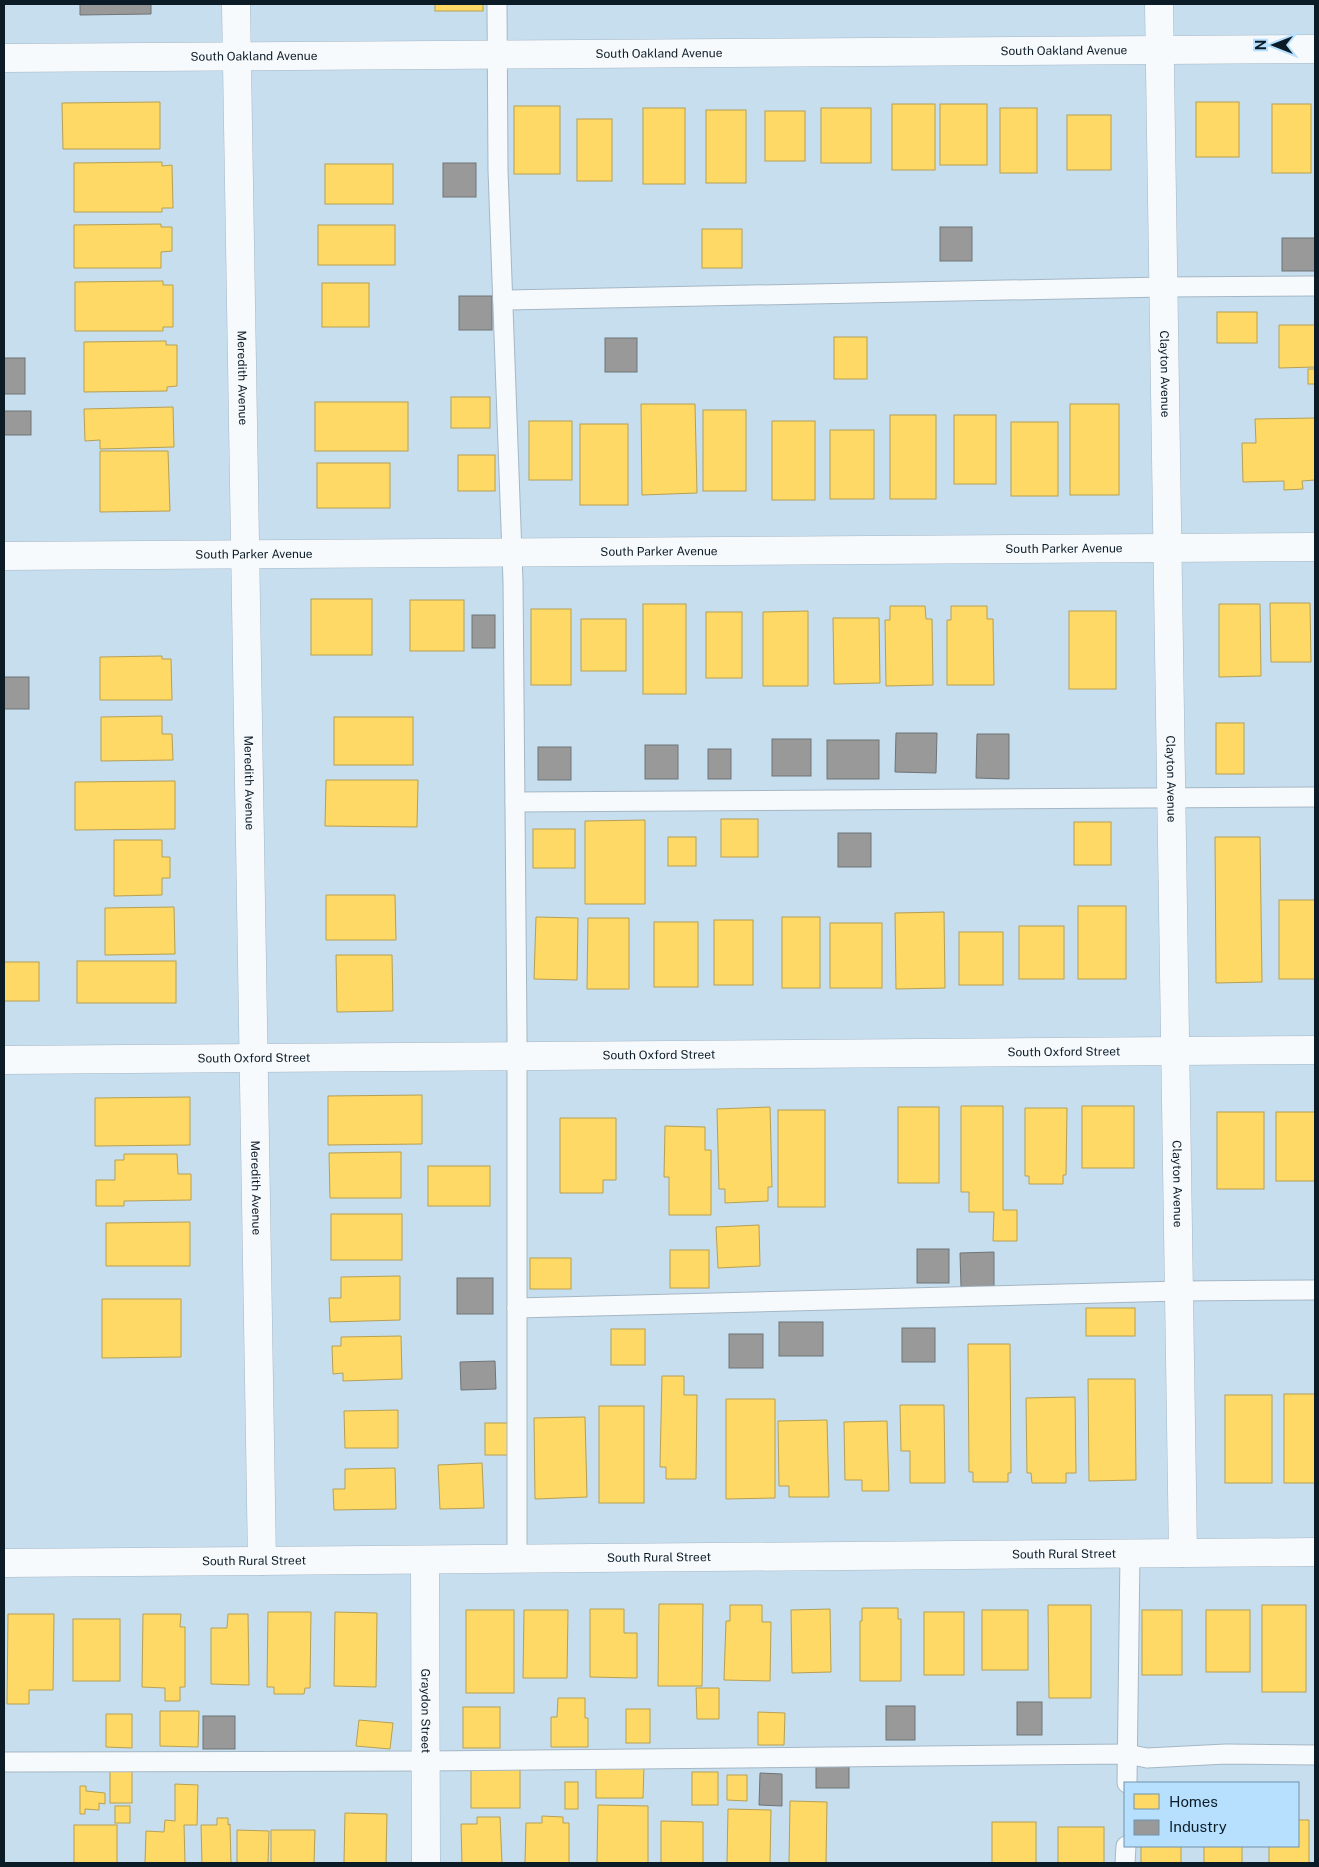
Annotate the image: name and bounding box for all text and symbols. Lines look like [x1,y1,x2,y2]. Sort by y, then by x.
north arrow [1249,20,1299,70]
text: N [1253,40,1269,50]
street label: South Oakland Avenue [1000,43,1128,58]
street label: South Oakland Avenue [595,46,723,61]
street label: South Oakland Avenue [191,49,318,64]
street label: Meredith Avenue [234,330,250,426]
street label: Clayton Avenue [1157,330,1172,418]
street label: South Parker Avenue [1005,541,1123,556]
street label: South Parker Avenue [600,544,718,559]
street label: South Parker Avenue [195,547,313,562]
street label: Meredith Avenue [241,735,257,831]
street label: Clayton Avenue [1163,735,1179,823]
street label: South Oxford Street [1007,1044,1121,1059]
street label: South Oxford Street [602,1048,716,1062]
street label: South Oxford Street [197,1051,311,1066]
street label: Meredith Avenue [248,1140,264,1236]
street label: Clayton Avenue [1170,1140,1185,1228]
street label: South Rural Street [1012,1547,1116,1562]
street label: South Rural Street [607,1550,711,1565]
street label: South Rural Street [202,1553,306,1568]
street label: Graydon Street [418,1668,433,1754]
legend [1124,1782,1299,1847]
text: Homes [1169,1793,1218,1810]
text: Industry [1169,1818,1227,1835]

